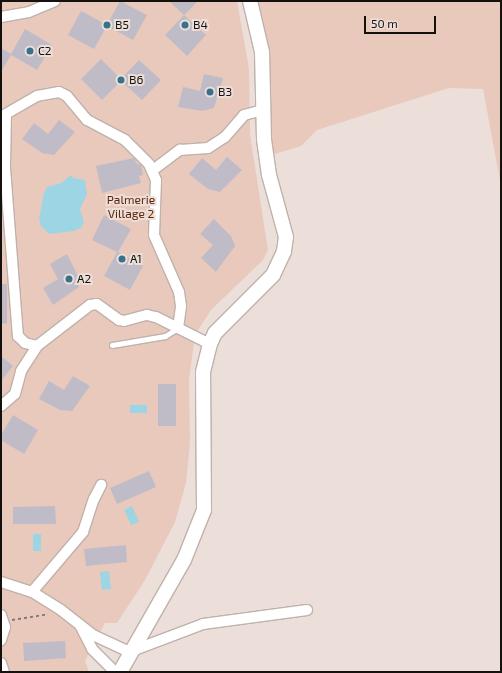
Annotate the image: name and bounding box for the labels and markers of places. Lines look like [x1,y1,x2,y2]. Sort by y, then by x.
place label: B5 [115,18,129,32]
place label: B4 [193,18,208,32]
marker: B5 [102,20,112,30]
marker: B4 [180,20,190,30]
place label: C2 [38,44,52,58]
marker: C2 [25,46,35,56]
place label: B6 [129,73,143,87]
marker: B6 [116,75,126,85]
place label: B3 [218,85,232,99]
marker: B3 [205,87,215,97]
place label: A1 [130,252,142,266]
marker: A1 [117,254,127,264]
place label: A2 [77,272,91,286]
marker: A2 [64,274,74,284]

